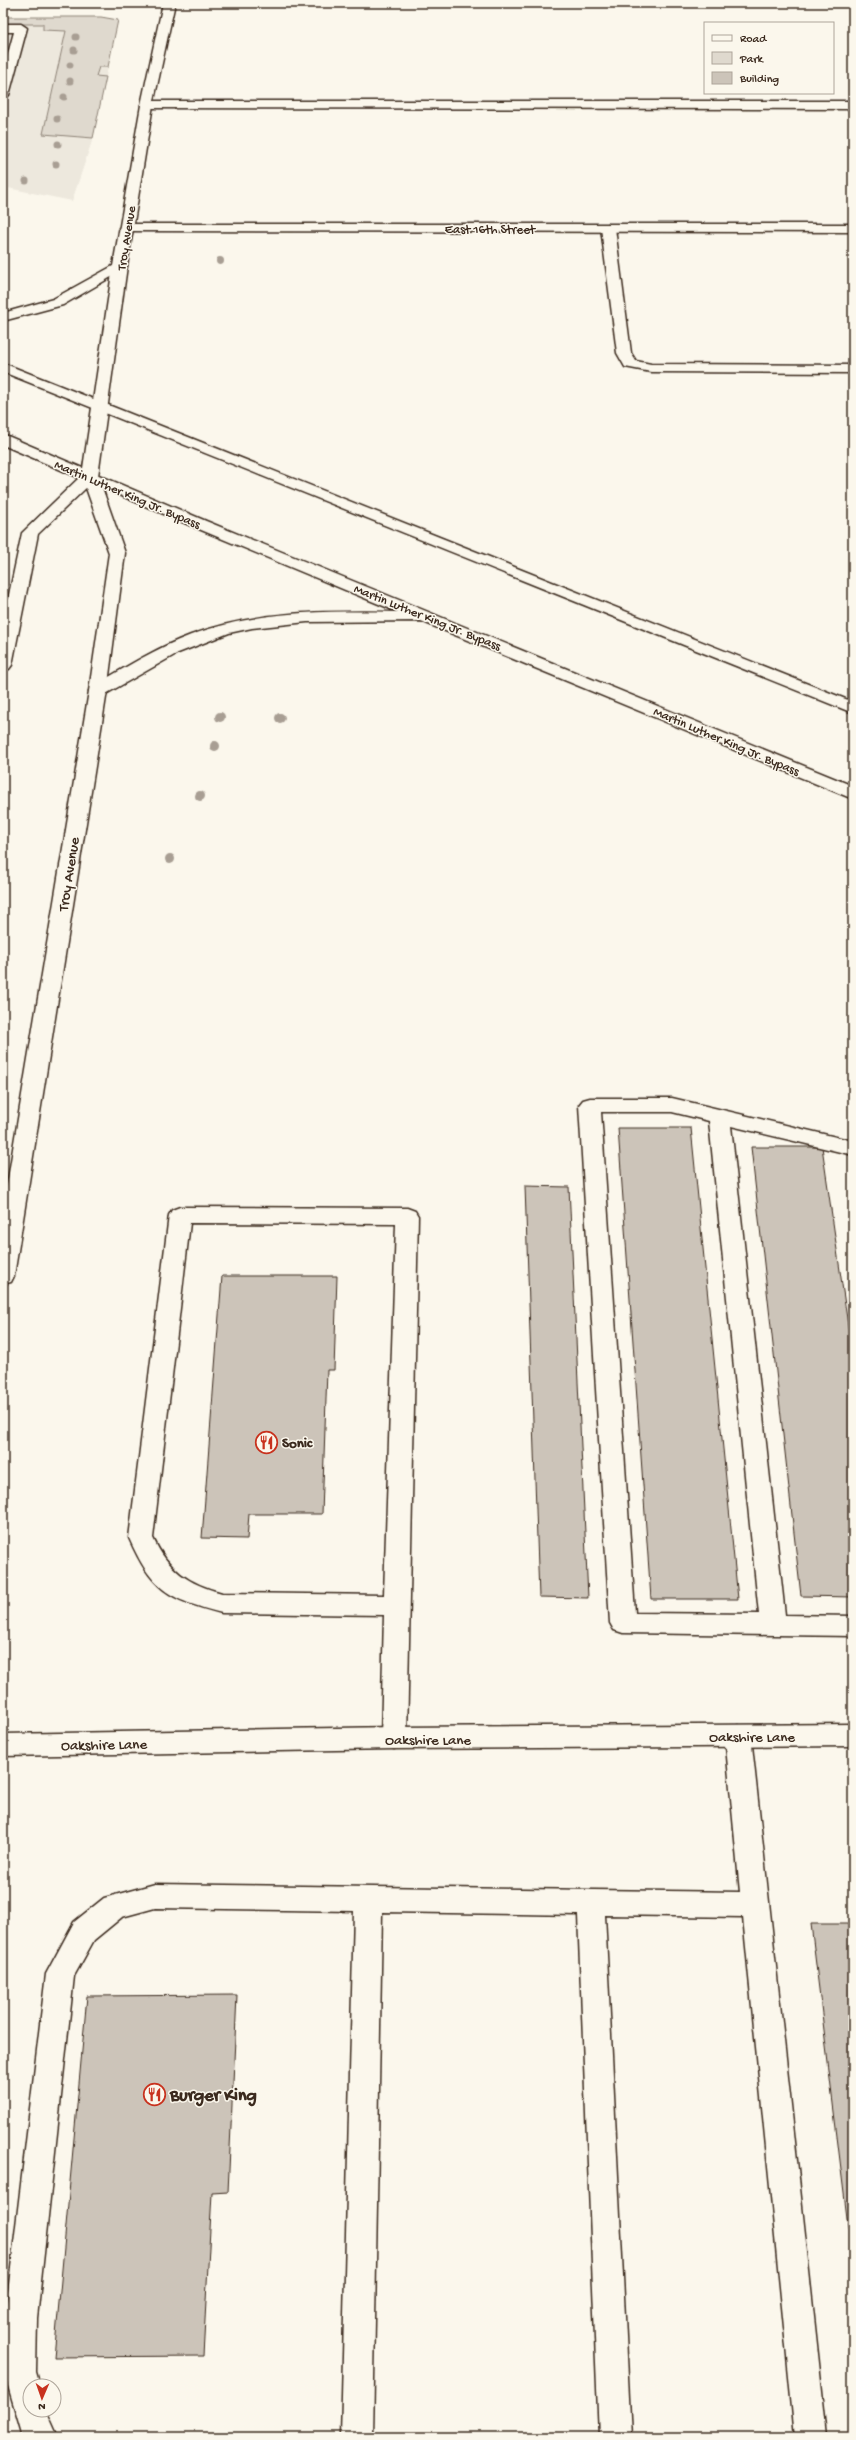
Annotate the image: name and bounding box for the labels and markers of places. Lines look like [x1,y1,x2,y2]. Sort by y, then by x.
restaurant icon: Sonic [254,1429,280,1455]
place label: Sonic [282,1435,313,1453]
restaurant icon: Burger King [142,2081,168,2107]
place label: Burger King [169,2086,257,2107]

